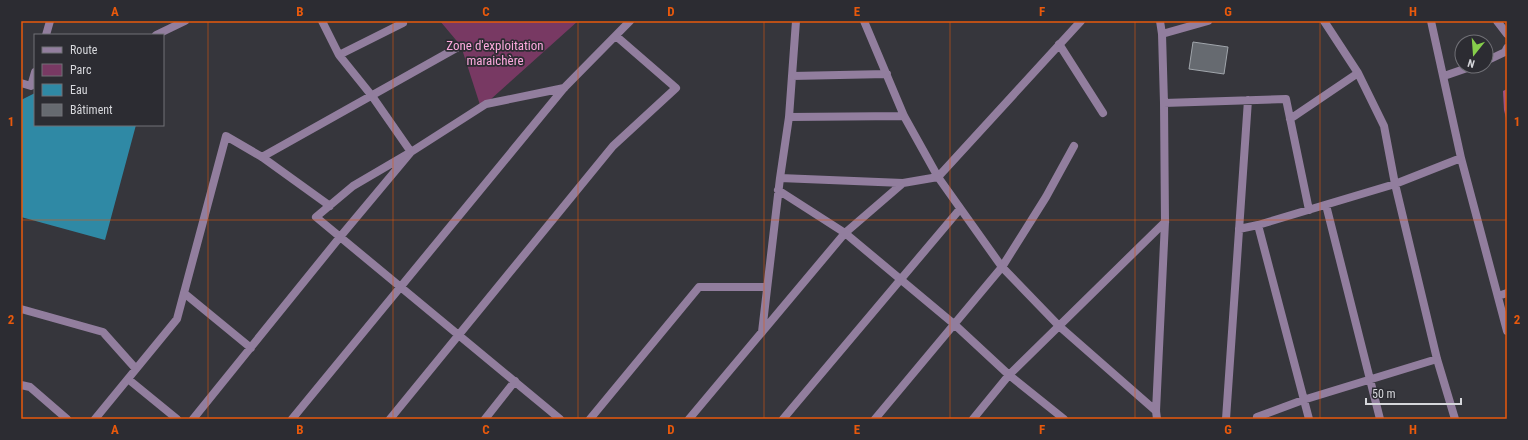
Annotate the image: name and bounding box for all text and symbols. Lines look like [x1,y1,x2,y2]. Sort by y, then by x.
text: A [111,4,119,19]
text: B [296,4,304,19]
text: C [482,4,490,19]
text: D [667,4,675,19]
text: E [854,4,861,19]
text: F [1039,4,1045,19]
text: G [1224,4,1232,19]
text: H [1409,4,1417,19]
legend [34,34,164,126]
north arrow [1454,34,1494,74]
park label: Zone d'exploitation maraichère [446,38,544,68]
text: Route [70,43,98,57]
text: N [1466,56,1476,70]
text: Parc [70,63,92,77]
text: Eau [70,83,88,97]
text: Bâtiment [70,103,113,117]
text: 1 [8,114,14,129]
text: 1 [1514,114,1520,129]
text: 2 [8,312,15,327]
text: 2 [1514,312,1521,327]
scale bar [1366,380,1461,406]
text: 50 m [1372,387,1396,401]
text: A [111,422,119,437]
text: B [296,422,304,437]
text: C [482,422,490,437]
text: D [667,422,675,437]
text: E [854,422,861,437]
text: F [1039,422,1045,437]
text: G [1224,422,1232,437]
text: H [1409,422,1417,437]

